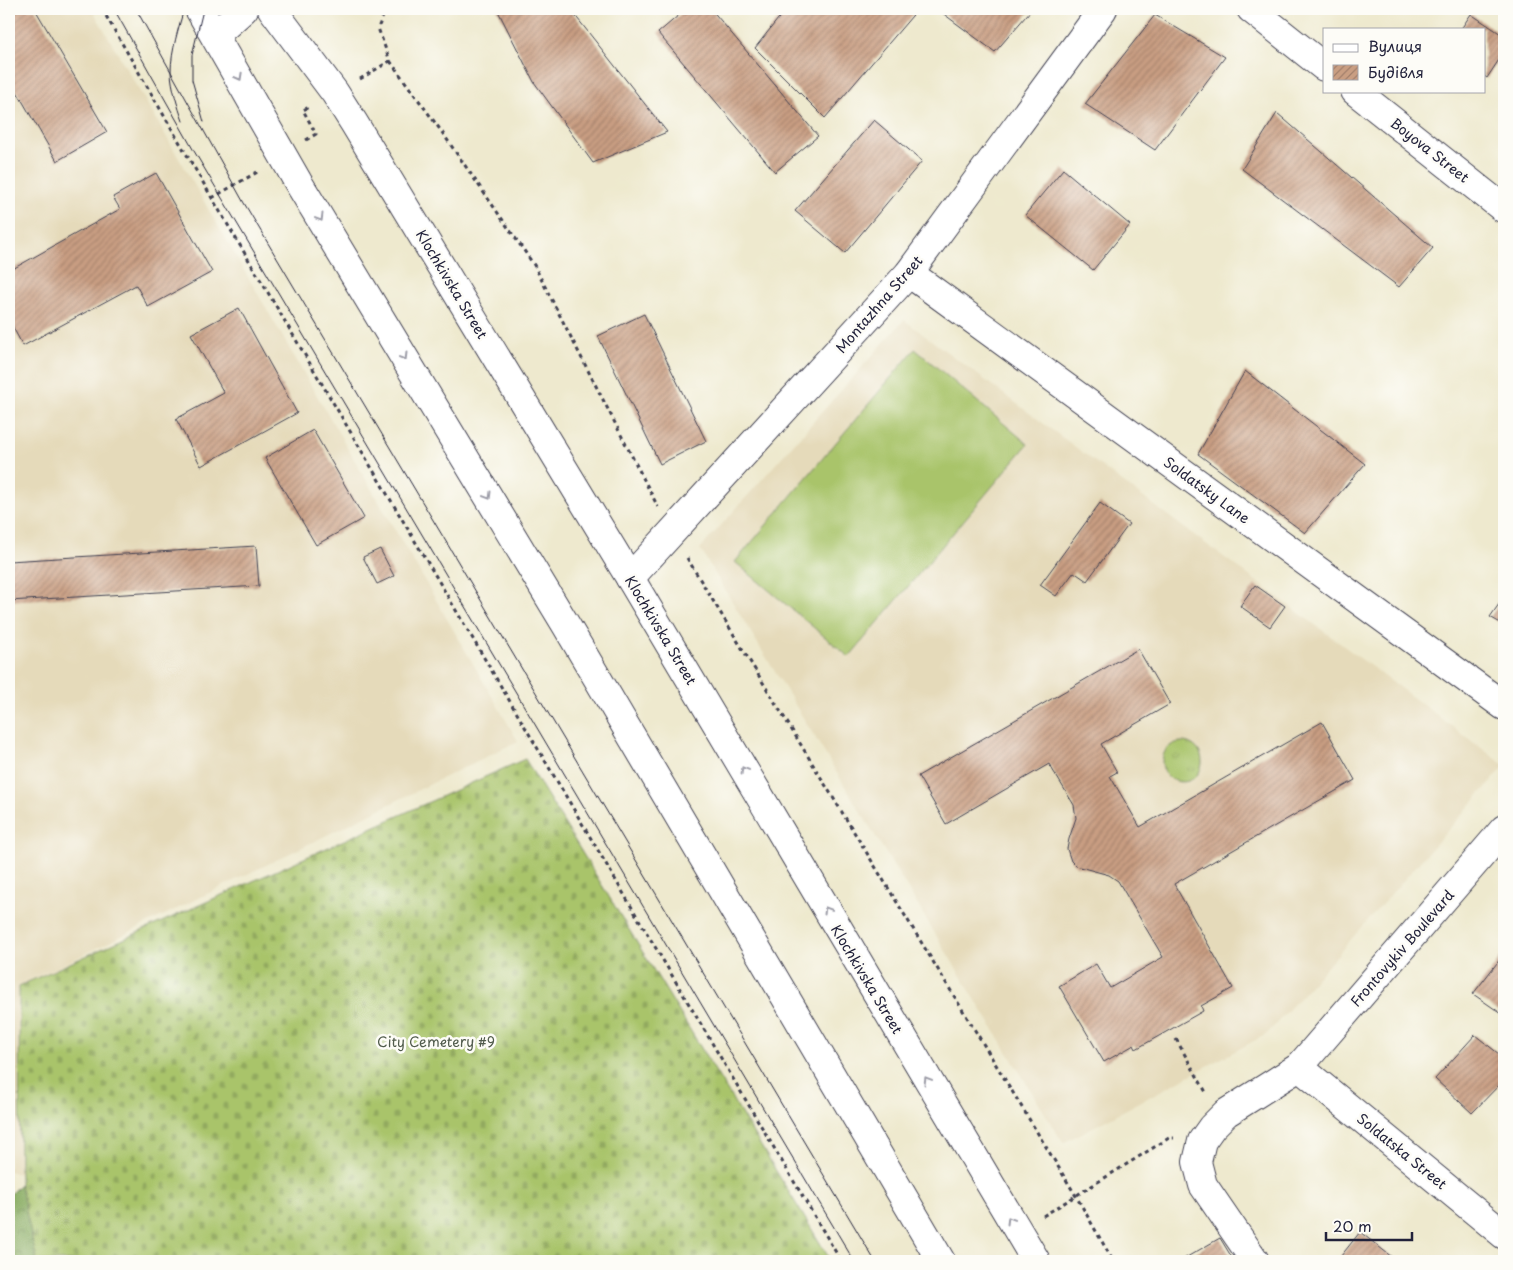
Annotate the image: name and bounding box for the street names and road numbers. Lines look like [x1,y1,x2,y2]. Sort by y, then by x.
street label: Boyova Street [1386,113,1474,188]
street label: Klochkivska Street [411,225,493,343]
street label: Montazhna Street [831,250,928,357]
street label: Soldatsky Lane [1160,452,1255,529]
street label: Klochkivska Street [620,571,702,689]
street label: Frontovykiv Boulevard [1345,885,1459,1011]
street label: Klochkivska Street [826,920,908,1038]
street label: Soldatska Street [1353,1108,1451,1194]

